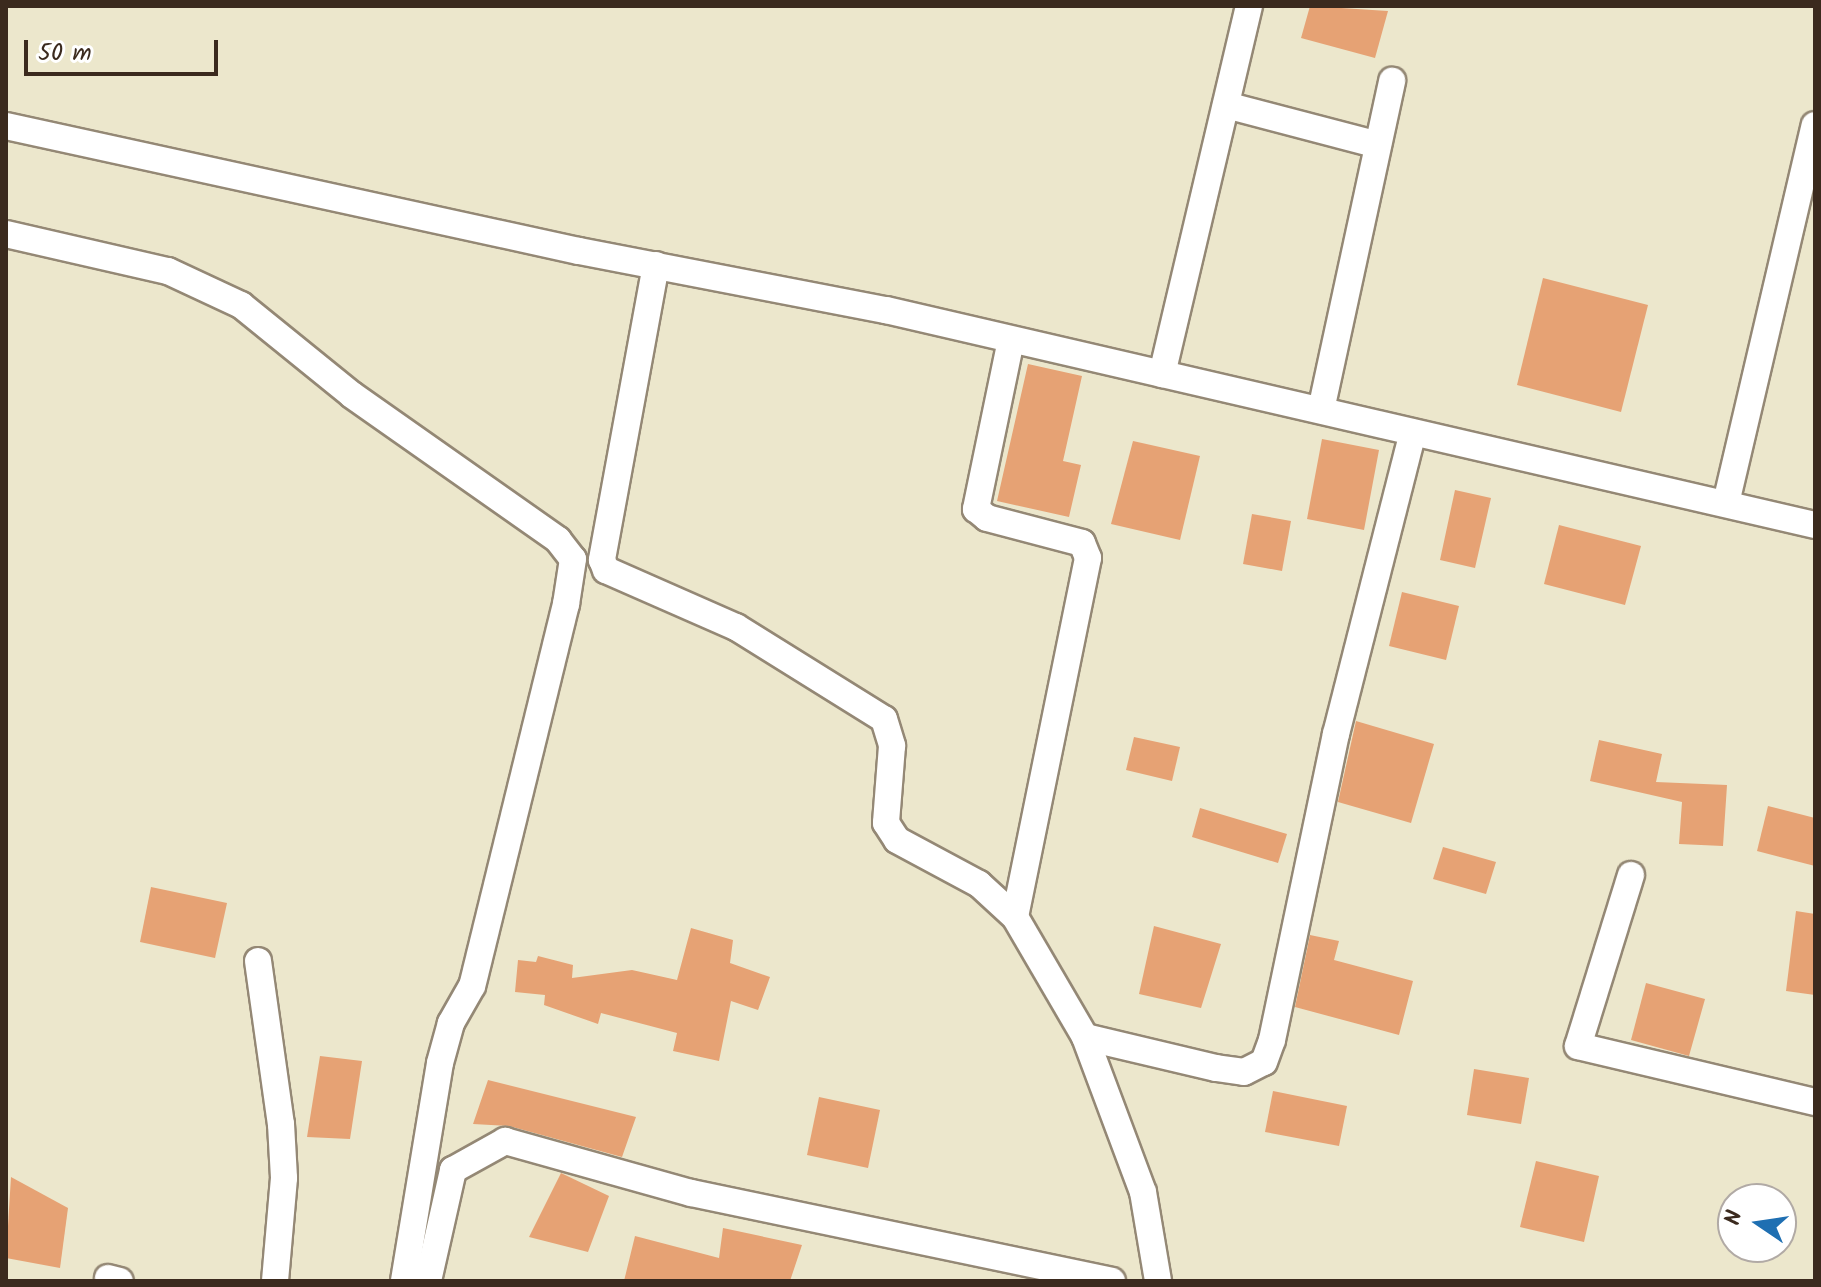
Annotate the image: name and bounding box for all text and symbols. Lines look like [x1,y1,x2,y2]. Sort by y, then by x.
scale bar [28,24,222,74]
text: 50 m [38,34,92,73]
north arrow [1717,1183,1797,1263]
text: N [1716,1207,1754,1229]

